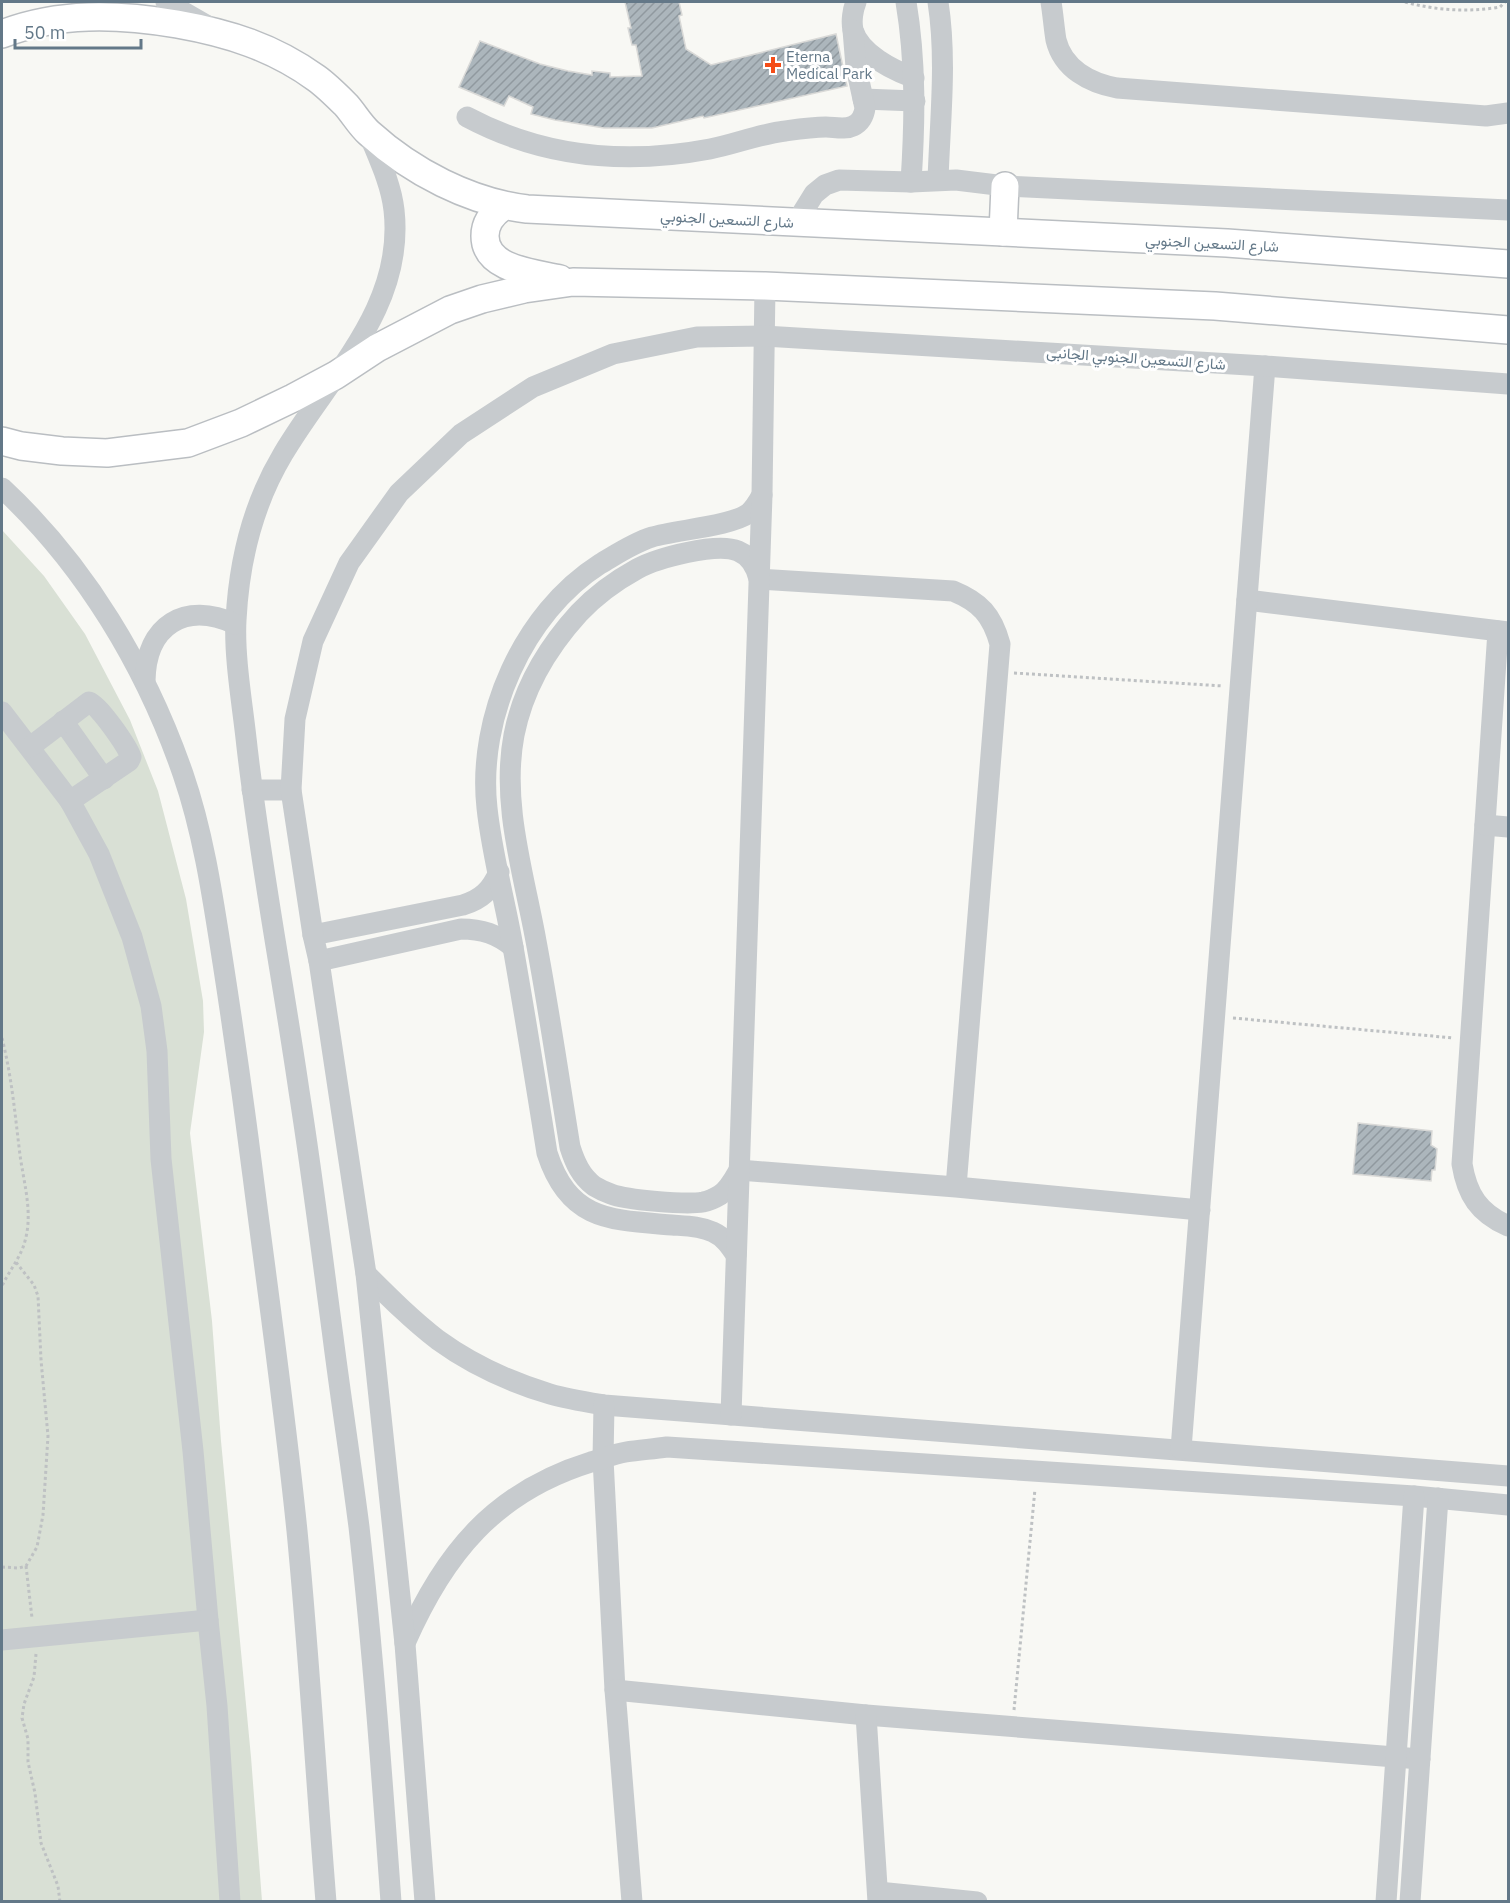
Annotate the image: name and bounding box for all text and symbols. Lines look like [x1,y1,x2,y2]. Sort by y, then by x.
scale bar [15,12,141,50]
text: 50 m [24,21,66,44]
place label: Eterna Medical Park [786,47,872,83]
marker: Eterna Medical Park [764,56,782,74]
street label: شارع التسعين الجنوبي [660,206,794,236]
street label: شارع التسعين الجنوبي [1145,230,1279,260]
street label: شارع التسعين الجنوبي الجانبى [1045,342,1227,378]

